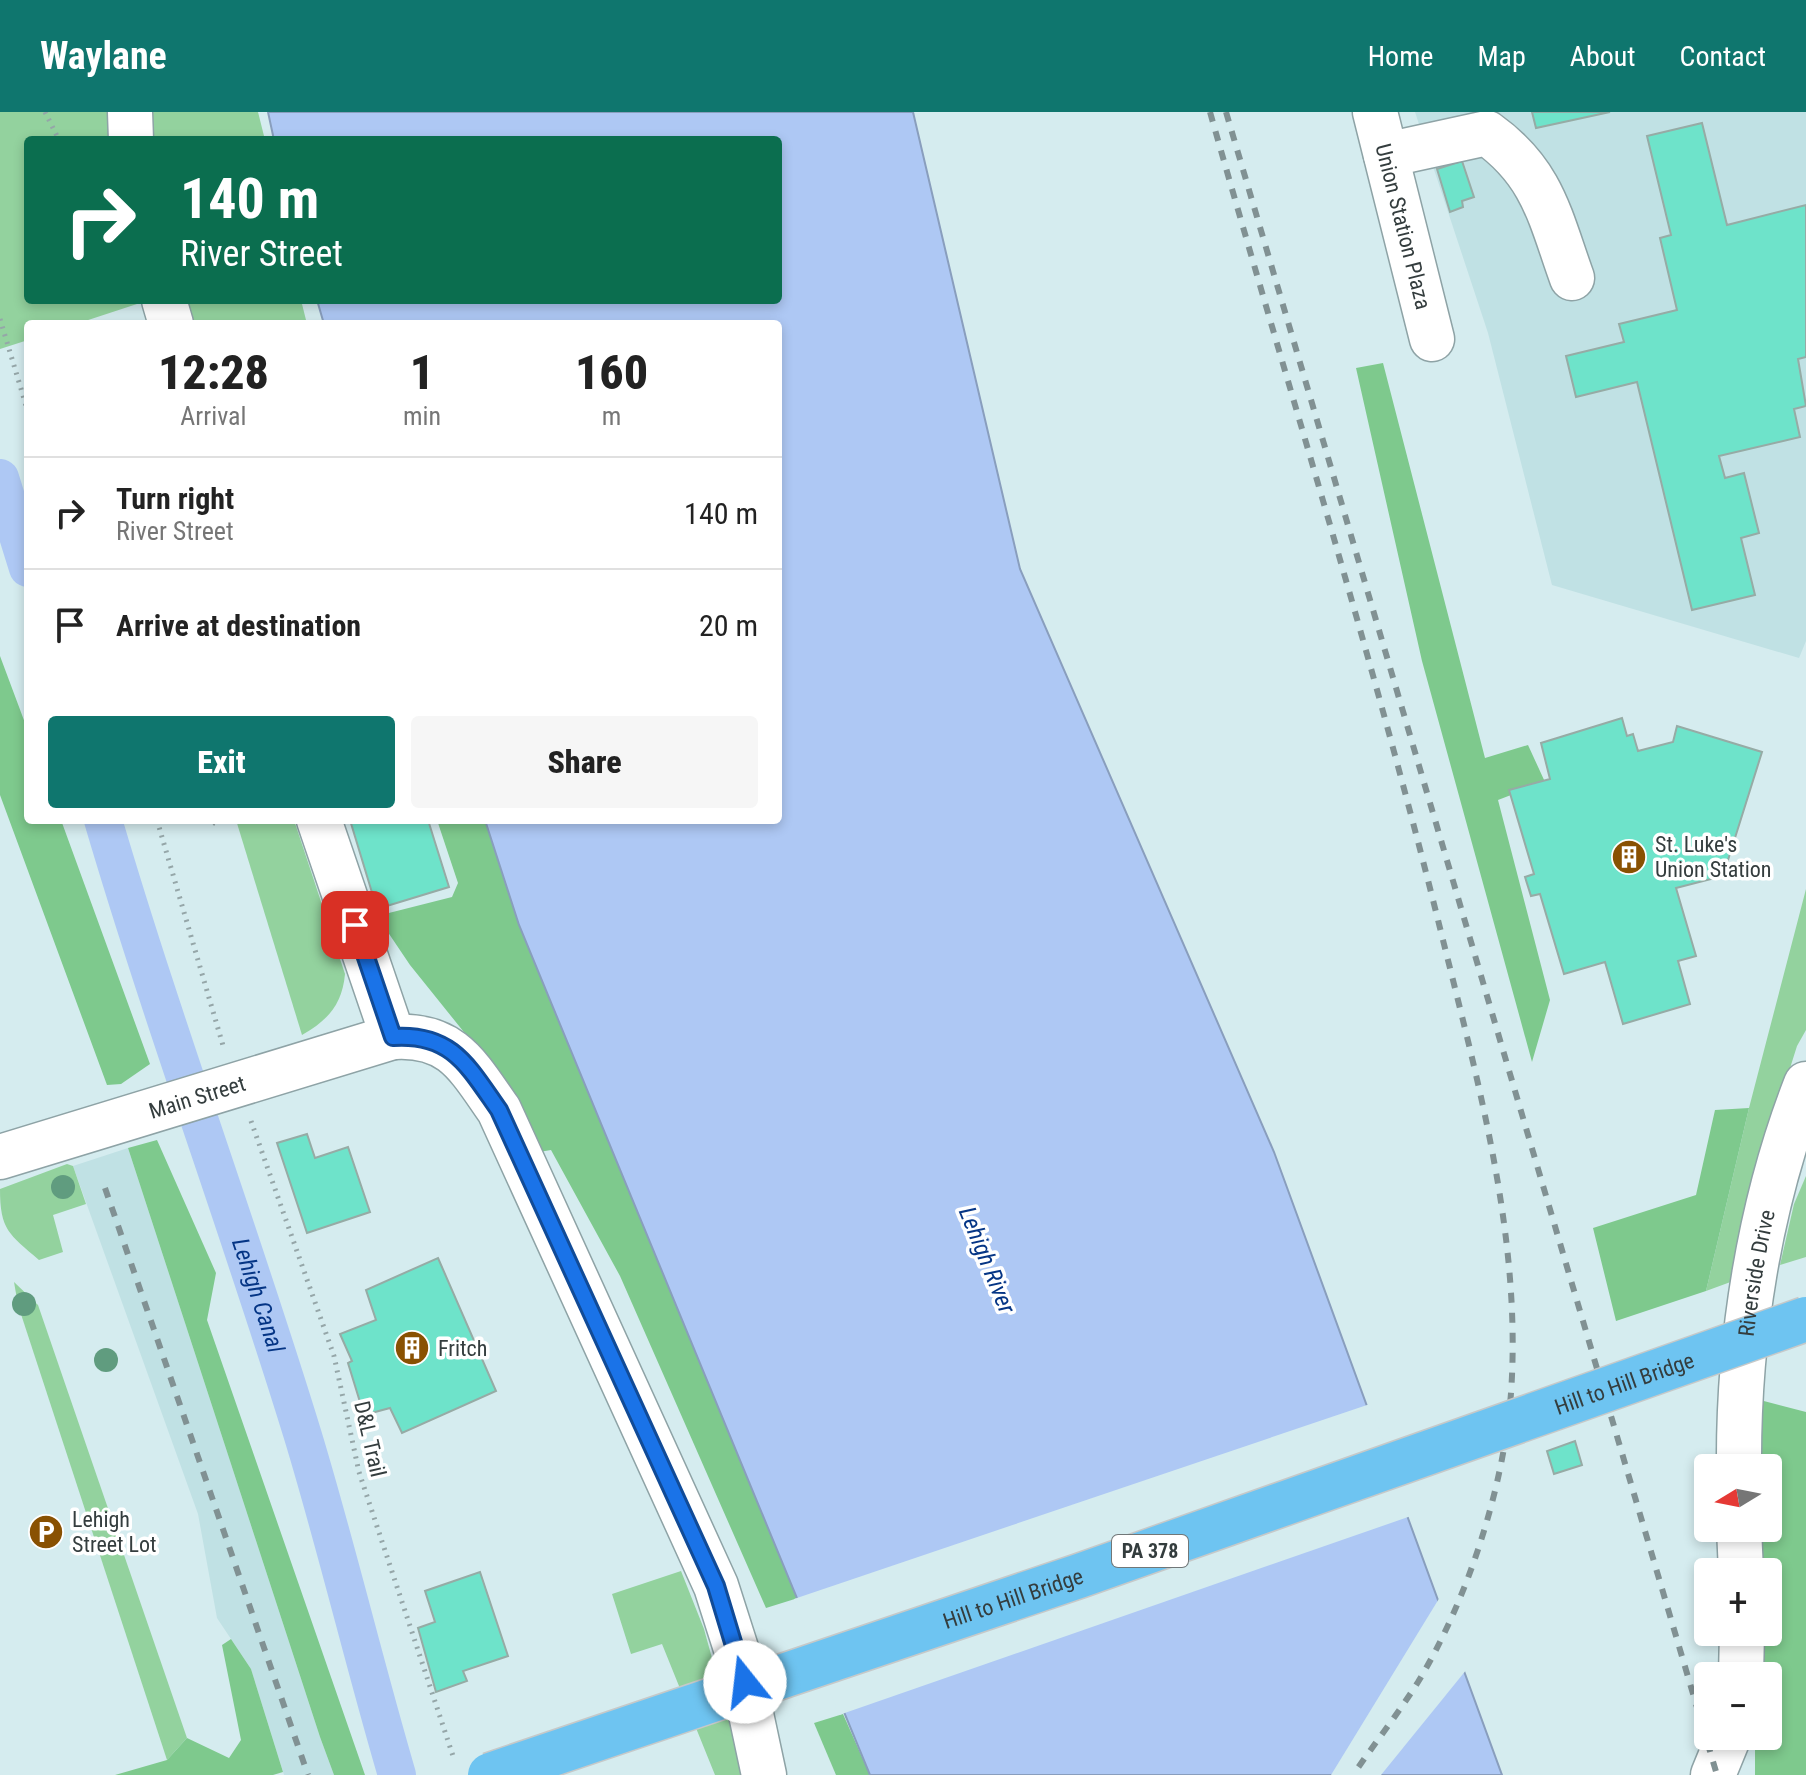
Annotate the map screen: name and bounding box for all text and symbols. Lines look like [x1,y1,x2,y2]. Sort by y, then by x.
text: Waylane [40,34,167,78]
text: Home [1368,40,1433,73]
text: Map [1477,40,1526,73]
text: About [1570,40,1636,73]
text: Contact [1680,40,1766,73]
street label: Union Station Plaza [1371,141,1437,312]
text: 140 m [180,166,319,232]
icon: right [48,168,152,272]
text: River Street [180,233,343,275]
text: 12:28 [158,344,269,401]
text: 1 [410,344,434,401]
text: 160 [575,344,648,401]
text: Arrival [180,401,247,431]
text: min [403,401,441,431]
text: m [602,401,621,431]
text: Turn right [116,481,234,516]
icon: right [48,491,92,535]
text: 140 m [684,496,758,531]
text: River Street [116,516,234,546]
icon: arrive [48,603,92,647]
text: Arrive at destination [116,608,361,643]
text: 20 m [699,608,758,643]
button: Exit [48,716,395,808]
button: Share [411,716,758,808]
place label: St. Luke's Union Station [1655,832,1772,882]
building icon: St. Luke's Union Station [1610,838,1648,876]
pin [321,891,389,959]
icon: arrive [333,903,377,947]
street label: Main Street [146,1070,248,1123]
water label: Lehigh River [953,1203,1021,1318]
street label: Riverside Drive [1733,1207,1779,1338]
water label: Lehigh Canal [226,1234,290,1357]
building icon: Fritch [393,1329,431,1367]
place label: Fritch [438,1336,487,1361]
street label: Hill to Hill Bridge [1551,1347,1697,1419]
street label: D&L Trail [349,1399,391,1479]
north arrow [1694,1454,1782,1542]
map controls [1694,1454,1782,1750]
place label: Lehigh Street Lot [72,1507,157,1557]
parking icon: Lehigh Street Lot [27,1513,65,1551]
road number: PA 378 [1112,1535,1188,1567]
button: + [1694,1558,1782,1646]
street label: Hill to Hill Bridge [940,1563,1086,1634]
position arrow [703,1640,787,1724]
button: − [1694,1662,1782,1750]

